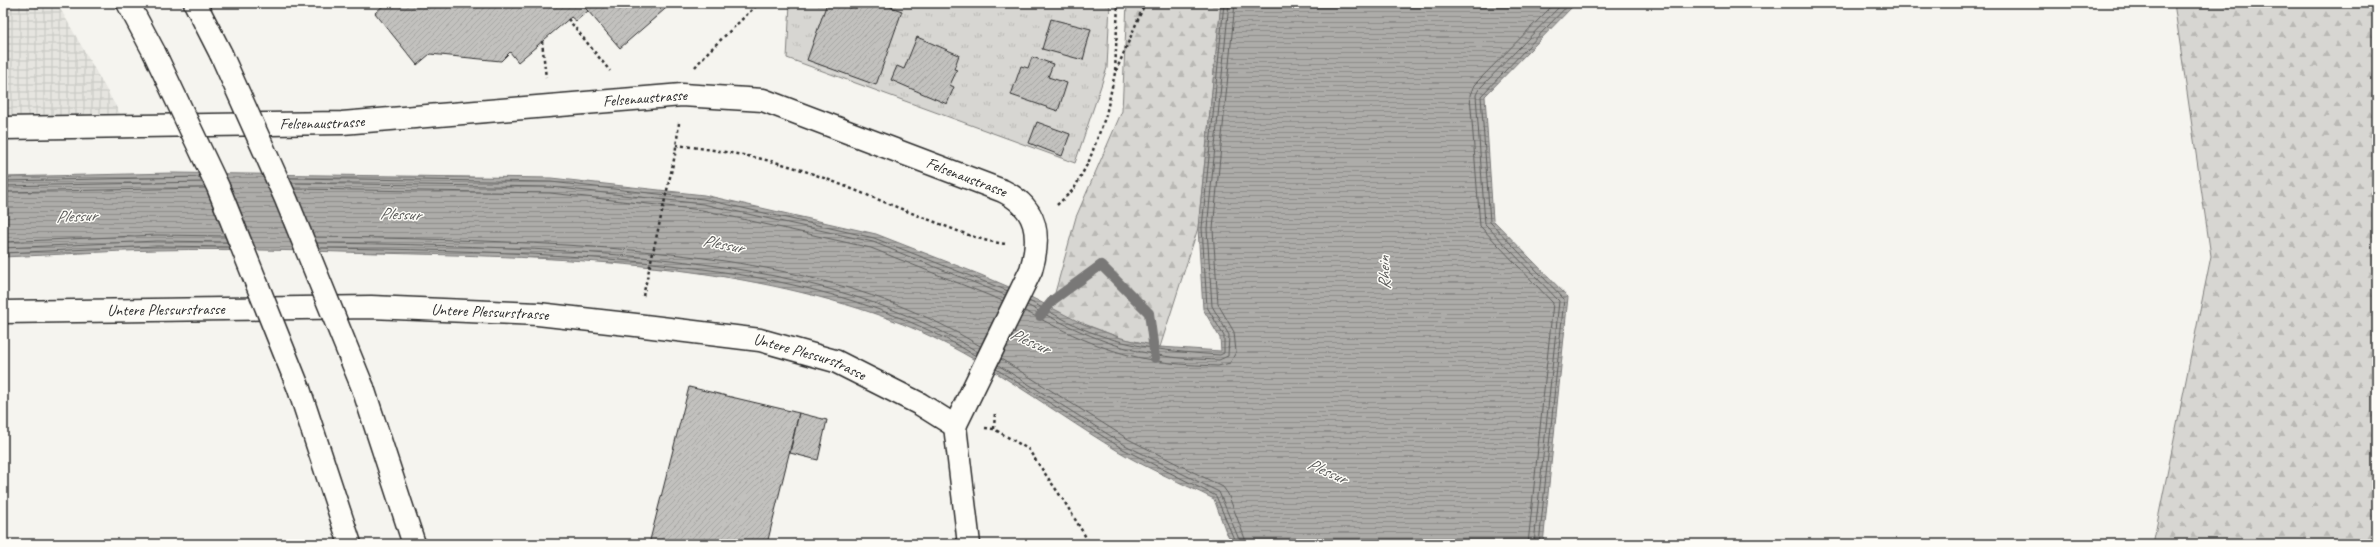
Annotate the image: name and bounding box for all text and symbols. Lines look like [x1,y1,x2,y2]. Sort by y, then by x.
street label: Felsenaustrasse [602,85,690,111]
street label: Felsenaustrasse [280,111,367,134]
street label: Felsenaustrasse [923,153,1012,202]
water label: Plessur [379,203,423,225]
water label: Plessur [55,205,99,227]
water label: Plessur [701,230,748,259]
water label: Rhein [1373,255,1395,290]
street label: Untere Plessurstrasse [107,299,227,321]
street label: Untere Plessurstrasse [431,300,551,325]
water label: Plessur [1007,323,1055,360]
street label: Untere Plessurstrasse [752,329,871,386]
water label: Plessur [1304,453,1352,490]

